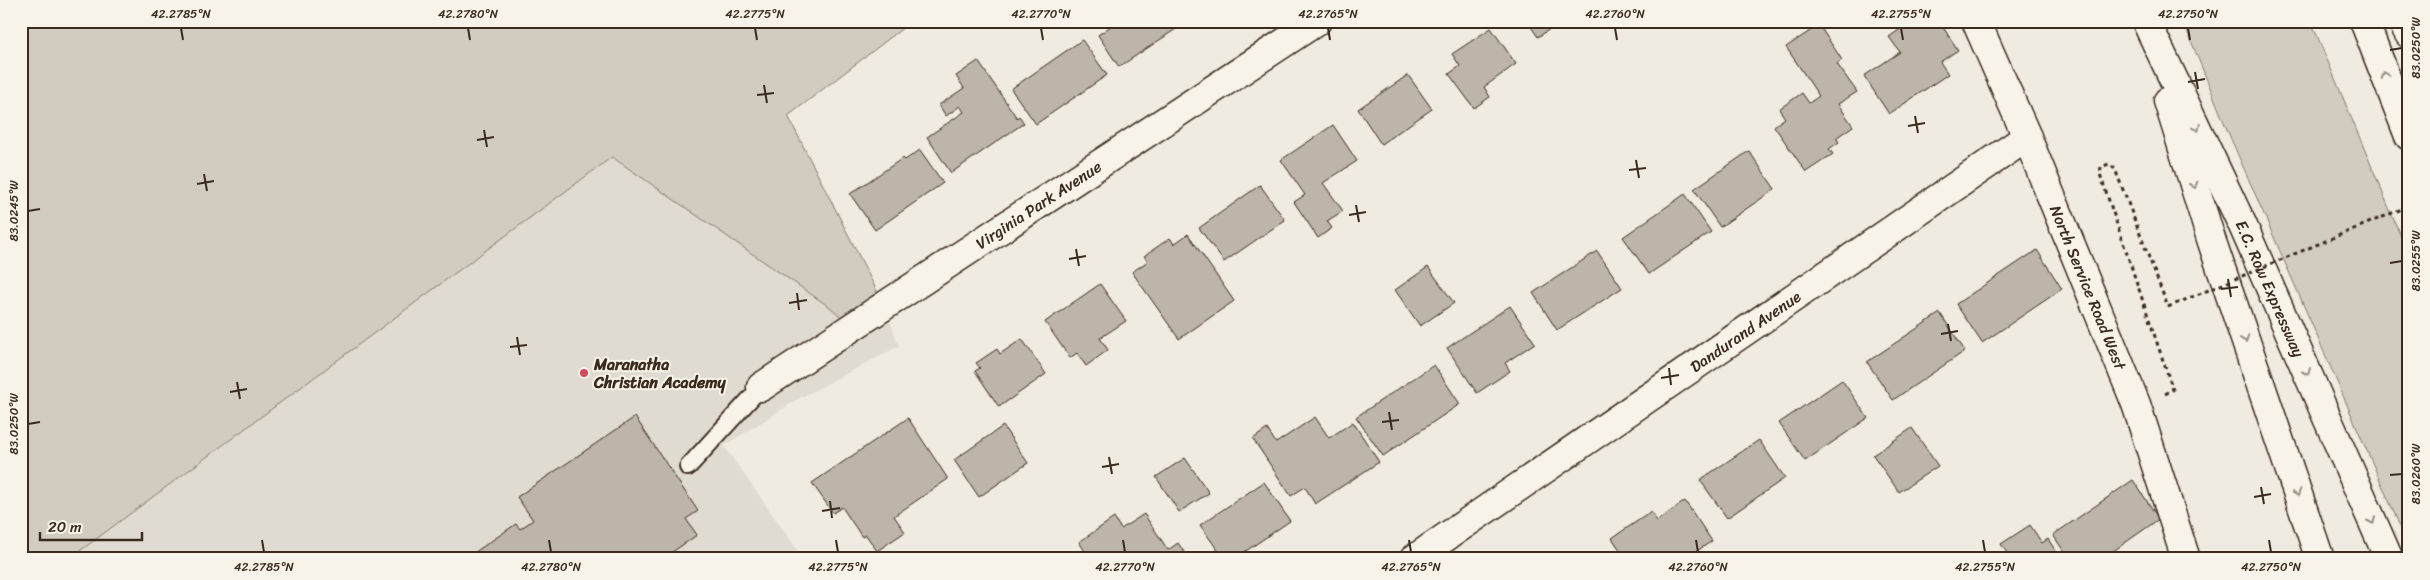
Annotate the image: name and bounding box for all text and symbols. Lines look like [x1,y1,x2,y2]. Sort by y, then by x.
text: 42.2785°N [151,3,212,25]
text: 42.2780°N [438,3,499,25]
text: 42.2775°N [725,3,785,25]
text: 42.2770°N [1011,3,1072,25]
text: 42.2765°N [1298,3,1358,25]
text: 42.2760°N [1585,3,1646,25]
text: 42.2755°N [1871,3,1932,25]
text: 42.2750°N [2158,3,2219,25]
text: 83.0250°W [2405,17,2427,79]
one-way arrow [2380,71,2390,79]
one-way arrow [2191,123,2201,132]
street label: Virginia Park Avenue [969,152,1108,257]
text: 83.0245°W [3,180,25,242]
one-way arrow [2189,180,2199,188]
street label: North Service Road West [2041,201,2135,375]
street label: E.C. Row Expressway [2227,215,2313,363]
text: 83.0255°W [2405,230,2427,292]
street label: Dandurand Avenue [1684,282,1807,380]
one-way arrow [2239,334,2249,343]
place label: Maranatha Christian Academy [593,350,727,397]
marker: Maranatha Christian Academy [578,367,590,379]
one-way arrow [2301,367,2312,376]
text: 83.0250°W [3,393,25,455]
text: 83.0260°W [2405,443,2427,504]
one-way arrow [2291,488,2301,497]
scale bar [40,510,142,542]
text: 20 m [48,514,82,540]
one-way arrow [2366,516,2377,525]
text: 42.2785°N [234,556,295,578]
text: 42.2780°N [521,556,582,578]
text: 42.2775°N [808,556,868,578]
text: 42.2770°N [1095,556,1156,578]
text: 42.2765°N [1381,556,1441,578]
text: 42.2760°N [1668,556,1729,578]
text: 42.2755°N [1955,556,2016,578]
text: 42.2750°N [2241,556,2302,578]

